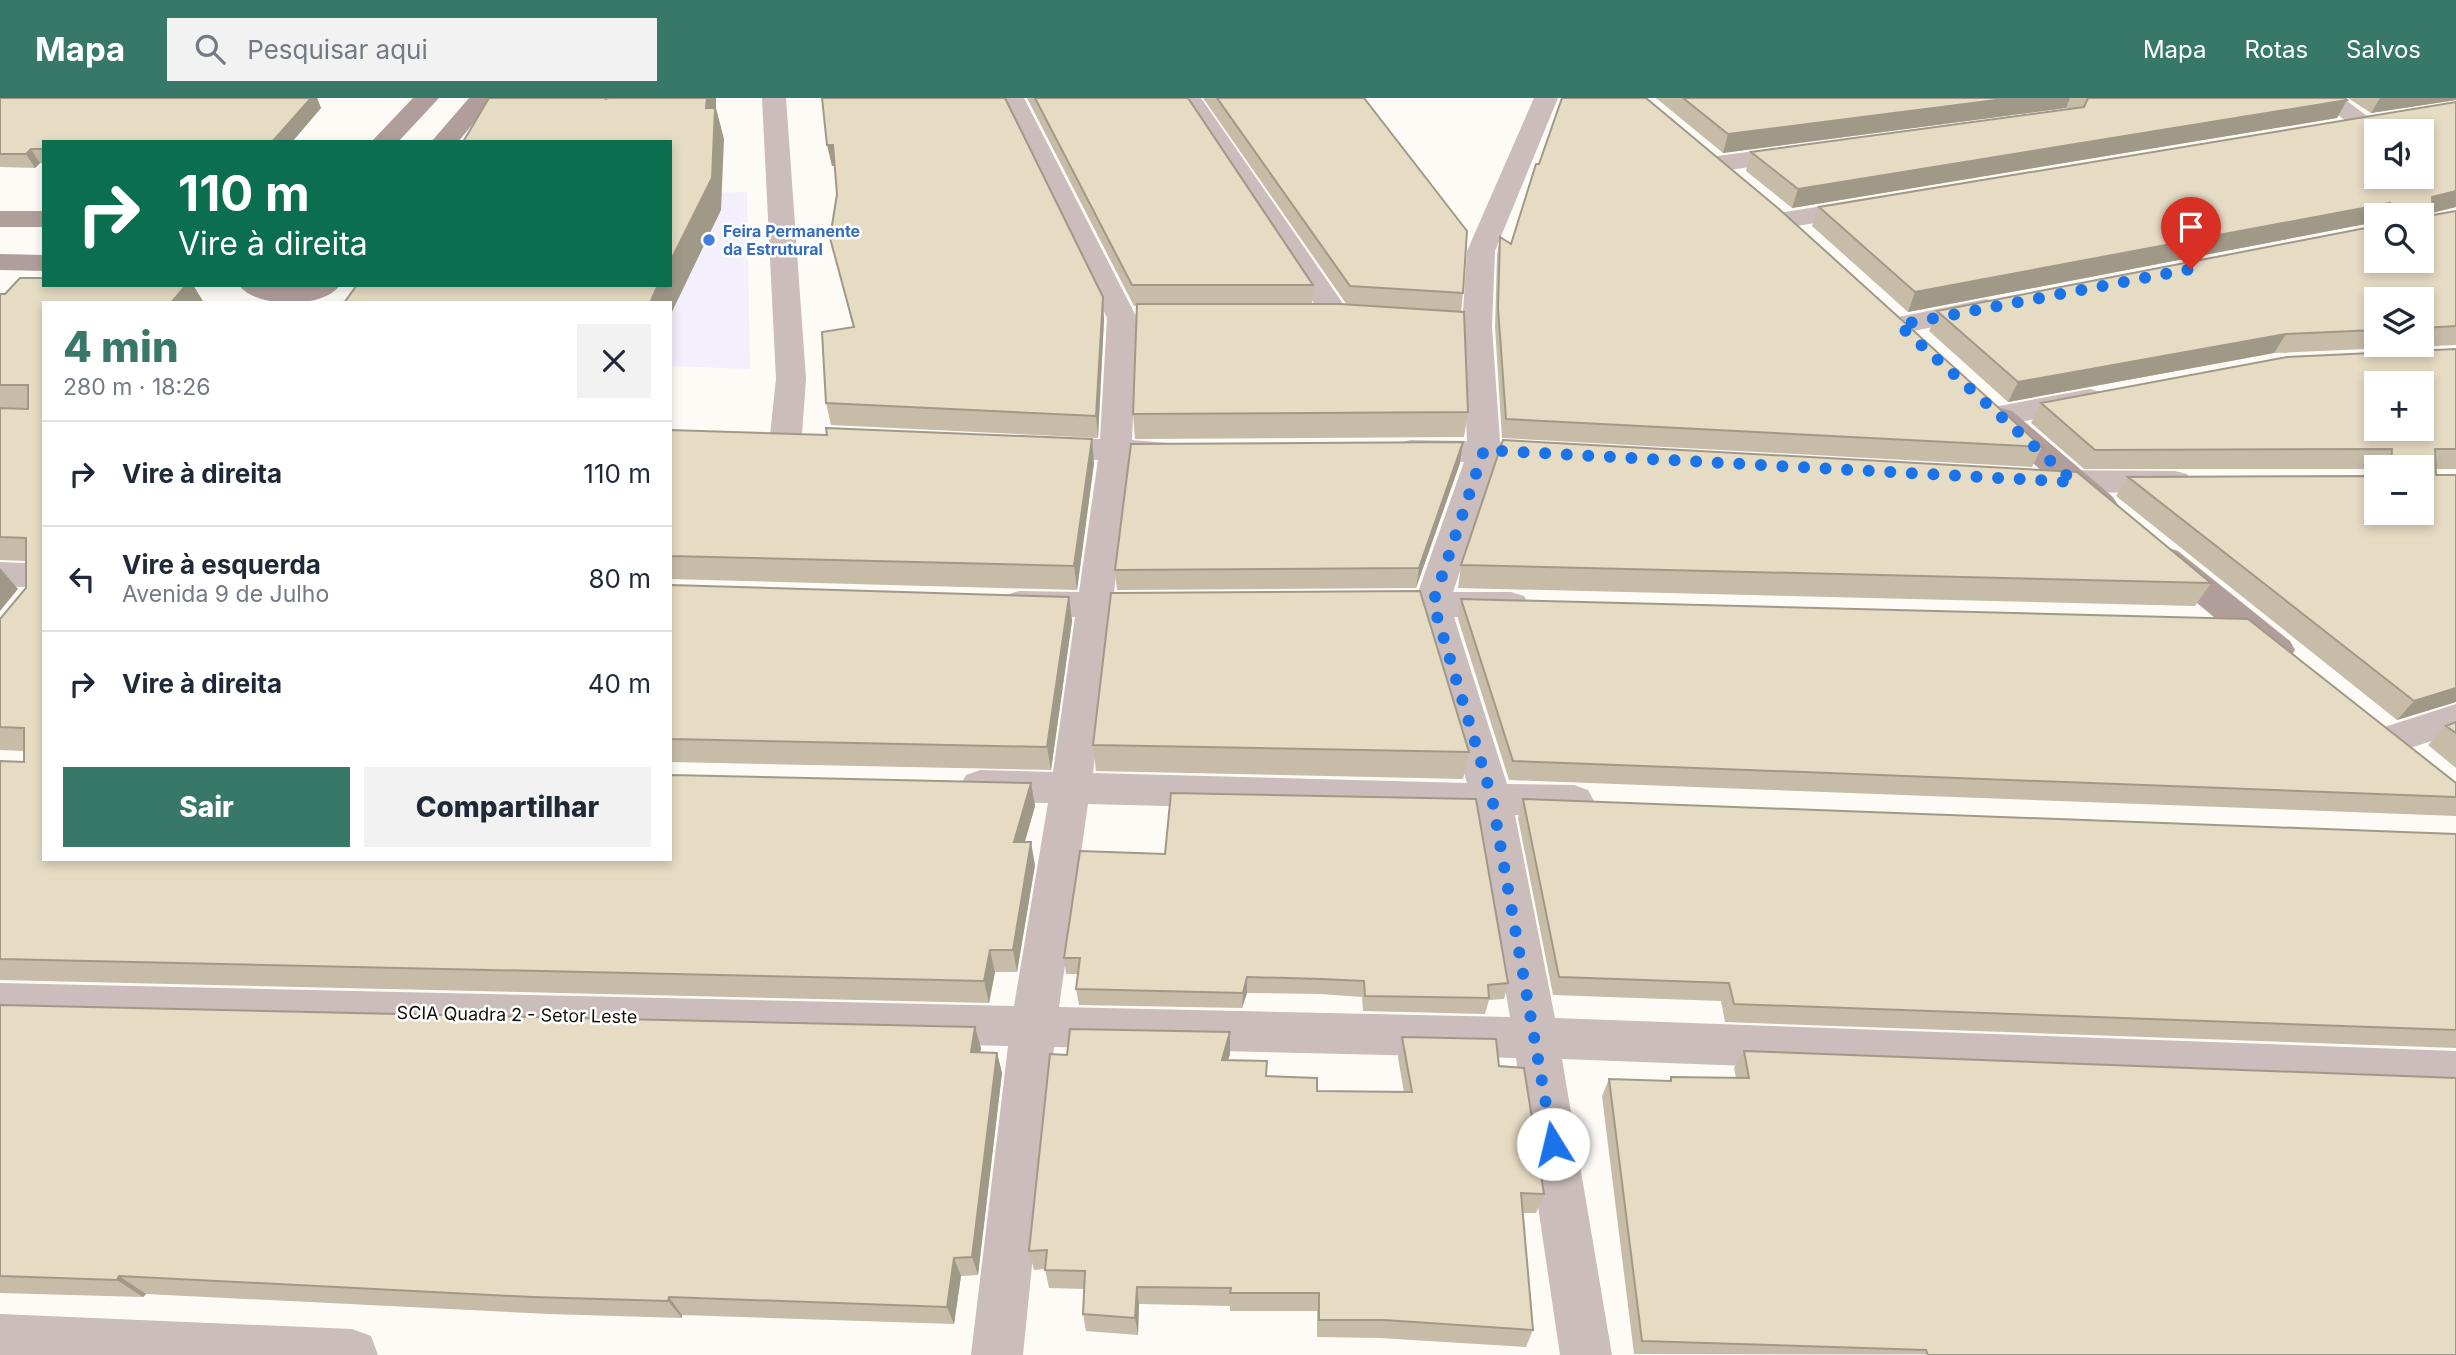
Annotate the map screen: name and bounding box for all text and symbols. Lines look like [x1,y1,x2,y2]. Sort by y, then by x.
search box [167,18,657,81]
text: Mapa [35,29,125,69]
icon: search [191,30,229,68]
text: Pesquisar aqui [247,34,428,65]
text: Mapa [2143,35,2207,64]
text: Rotas [2245,35,2308,64]
text: Salvos [2346,35,2421,64]
map controls [2364,119,2434,525]
button: sound [2364,119,2434,189]
text: 110 m [178,164,310,223]
icon: right [63,168,154,259]
pin [2161,197,2221,269]
button: search [2364,203,2434,273]
icon: arrive [2172,208,2210,246]
place label: Feira Permanente da Estrutural [723,221,860,259]
text: Vire à direita [178,224,368,263]
marker: Feira Permanente da Estrutural [701,232,717,248]
button: layers [2364,287,2434,357]
text: 4 min [63,321,179,372]
button: close [577,324,651,398]
button: + [2364,371,2434,441]
text: 280 m · 18:26 [63,373,210,401]
icon: right [63,455,101,493]
button: − [2364,455,2434,525]
text: Vire à direita [122,458,282,489]
text: 110 m [583,458,651,489]
text: Vire à esquerda [122,549,321,580]
icon: left [63,560,101,598]
text: 80 m [588,563,651,594]
text: Avenida 9 de Julho [122,580,329,608]
icon: right [63,665,101,703]
text: Vire à direita [122,668,282,699]
text: 40 m [588,668,651,699]
button: Sair [63,767,350,847]
button: Compartilhar [364,767,651,847]
street label: SCIA Quadra 2 - Setor Leste [397,1002,638,1027]
position arrow [1516,1107,1590,1181]

